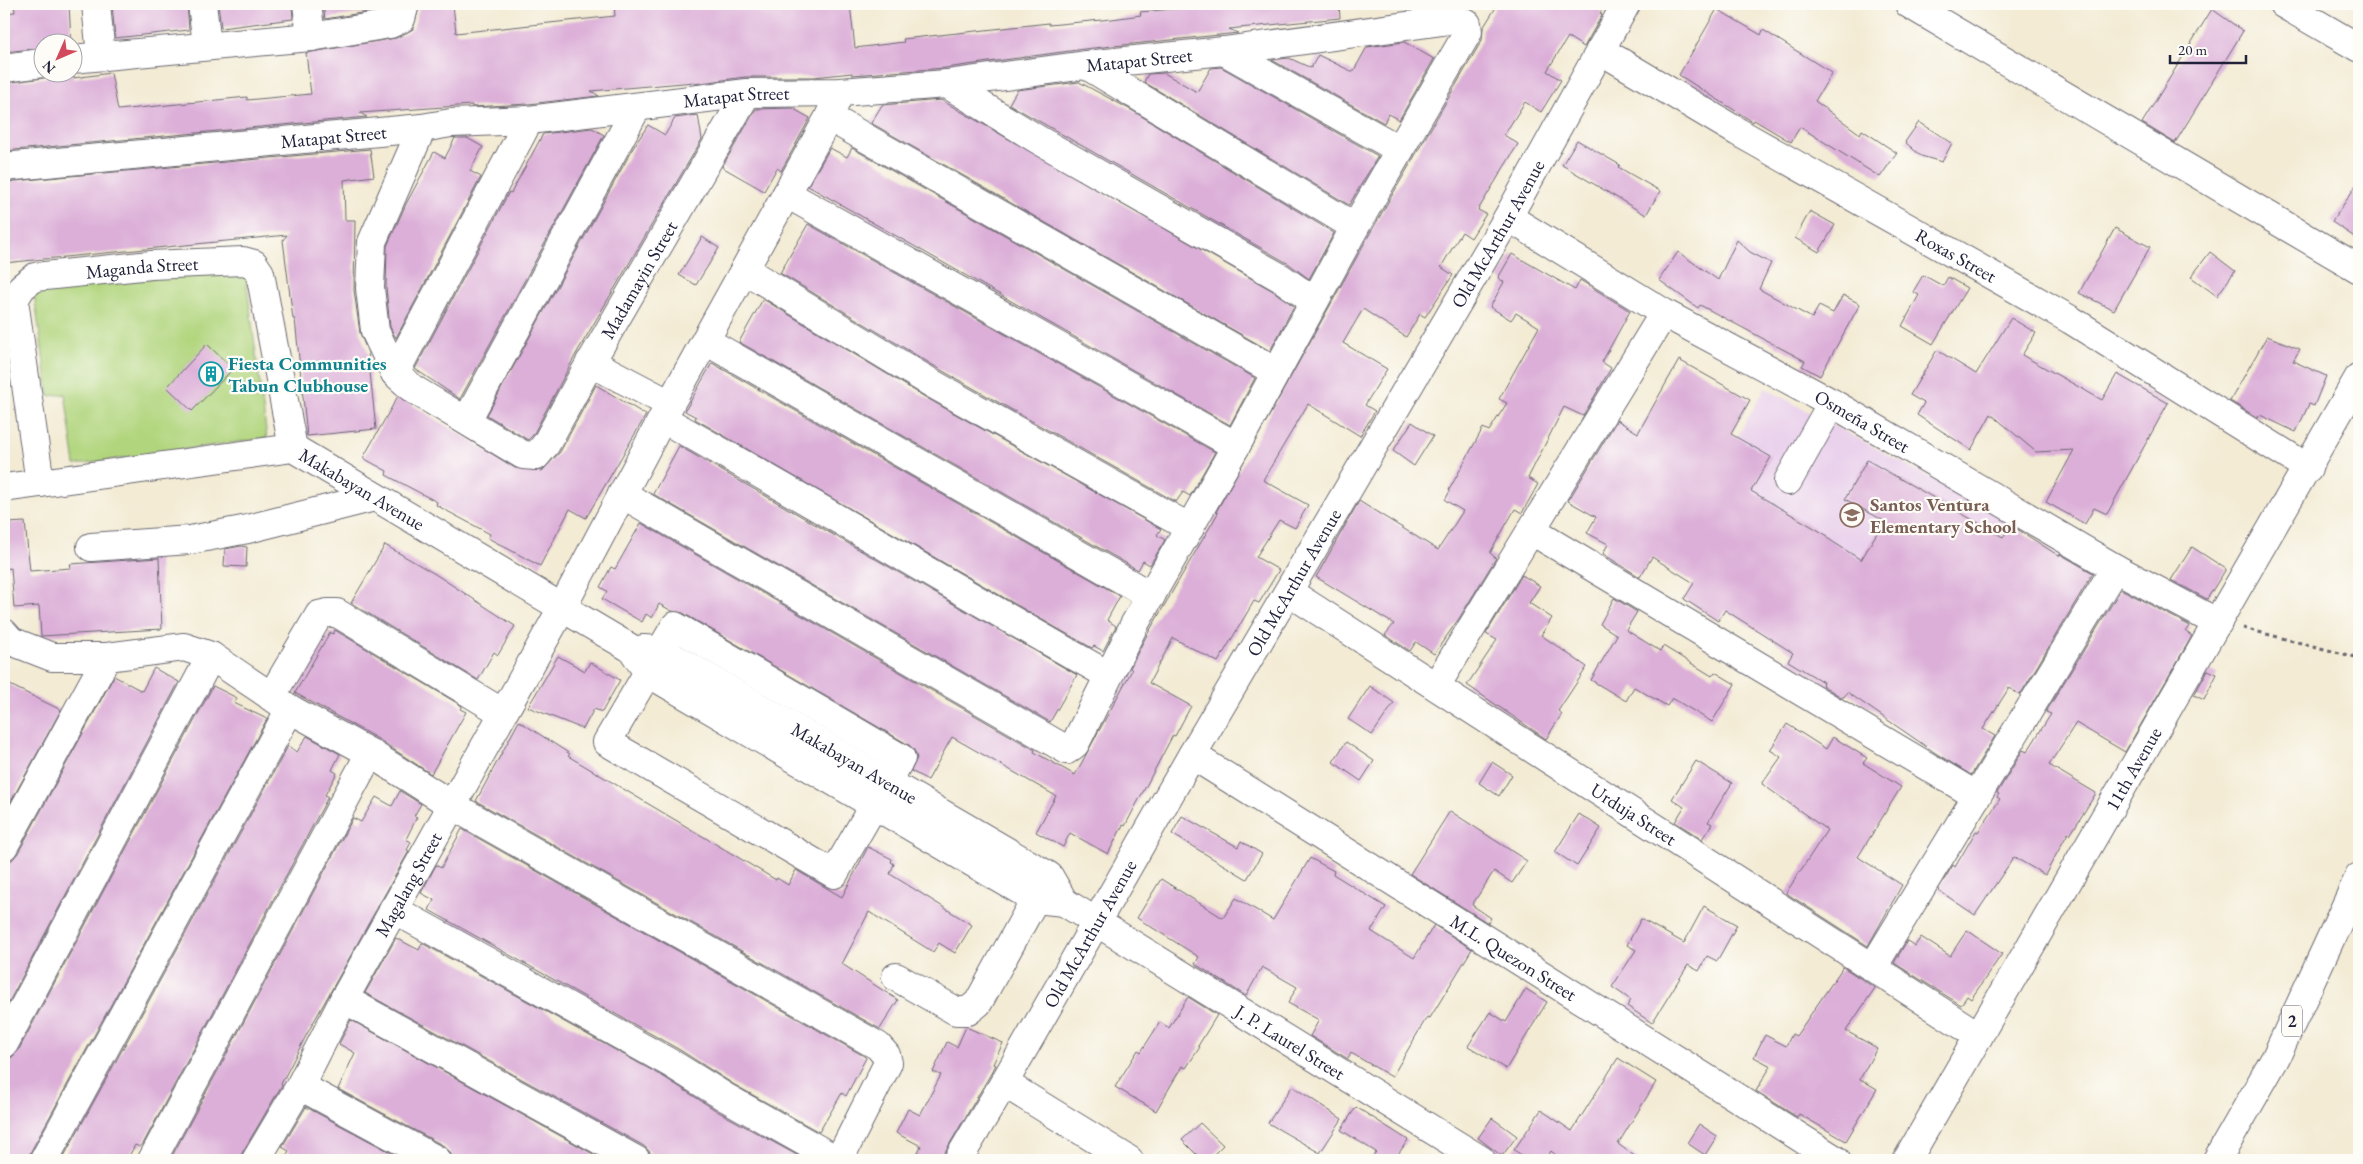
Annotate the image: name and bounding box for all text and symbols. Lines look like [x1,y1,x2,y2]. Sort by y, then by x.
north arrow [32,32,82,82]
scale bar [2170,32,2247,64]
text: 20 m [2178,40,2207,59]
street label: Matapat Street [1085,42,1194,78]
text: N [38,56,59,78]
street label: Matapat Street [682,81,789,114]
street label: Matapat Street [279,119,388,154]
street label: Old McArthur Avenue [1445,155,1550,313]
street label: Madamayin Street [595,216,683,343]
street label: Roxas Street [1911,223,2001,288]
street label: Maganda Street [84,251,199,285]
place label: Fiesta Communities Tabun Clubhouse [228,351,387,398]
building icon: Fiesta Communities Tabun Clubhouse [198,361,224,387]
street label: Osmeña Street [1810,384,1914,459]
street label: Makabayan Avenue [294,442,429,536]
place label: Santos Ventura Elementary School [1870,492,2017,539]
school or university icon: Santos Ventura Elementary School [1839,502,1865,528]
street label: Old McArthur Avenue [1241,504,1347,661]
street label: Makabayan Avenue [787,717,922,810]
street label: 11th Avenue [2099,723,2167,815]
street label: Urduja Street [1586,777,1681,851]
street label: Magalang Street [369,828,448,941]
street label: Old McArthur Avenue [1038,855,1142,1012]
street label: M.L. Quezon Street [1445,909,1581,1007]
street label: J. P. Laurel Street [1229,998,1350,1086]
road number: 2 [2282,1006,2302,1036]

